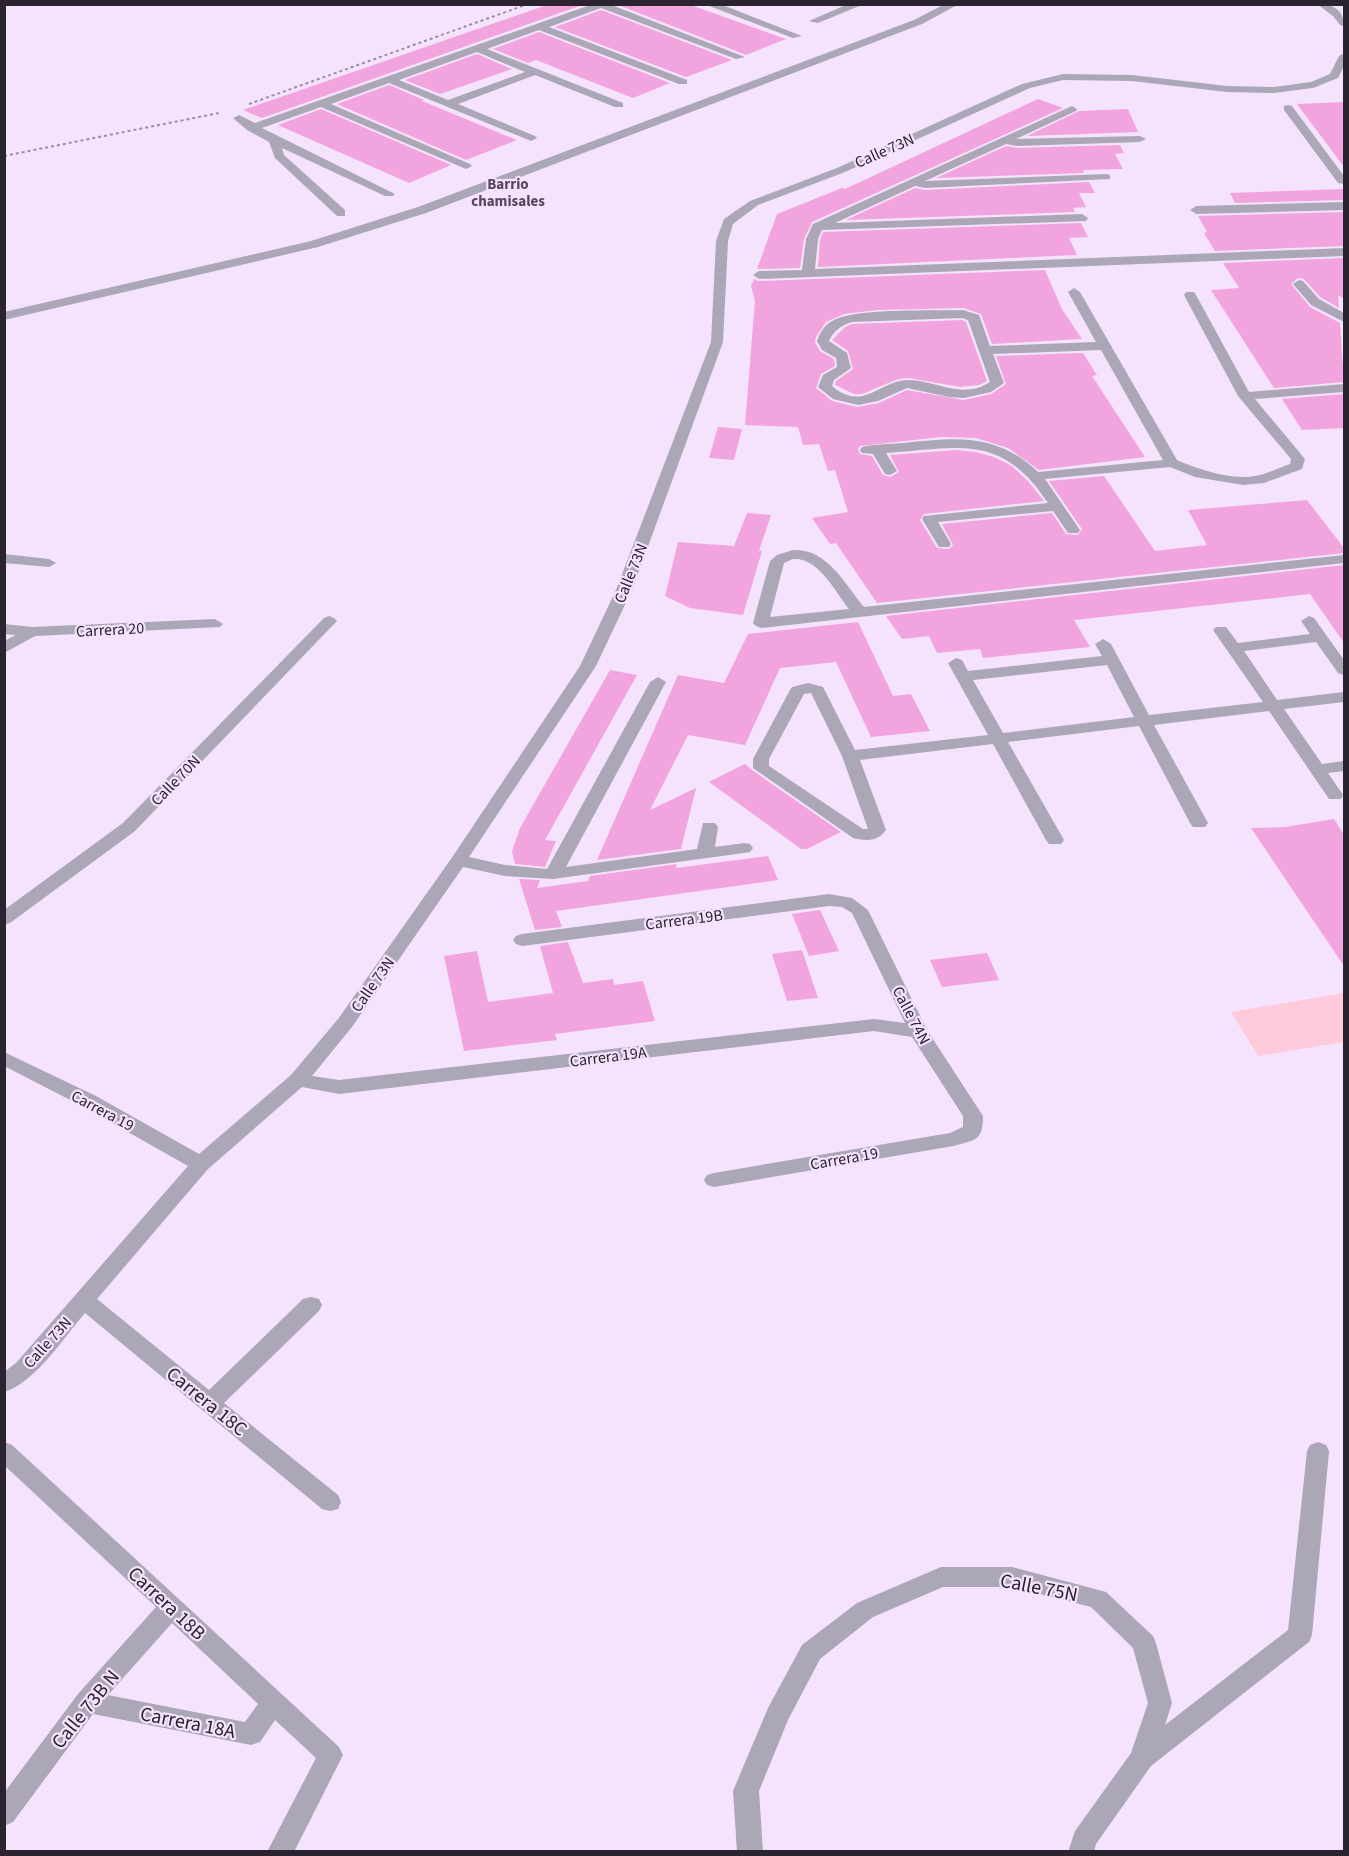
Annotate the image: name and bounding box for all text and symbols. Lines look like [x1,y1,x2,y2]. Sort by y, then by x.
street label: Calle 73N [851,128,918,174]
district label: Barrio chamisales [471,174,545,212]
street label: Calle 73N [609,540,653,607]
street label: Carrera 20 [75,617,145,643]
street label: Calle 70N [146,750,205,811]
street label: Carrera 19B [644,904,724,936]
street label: Calle 73N [346,953,400,1017]
street label: Calle 74N [887,983,936,1048]
street label: Carrera 19A [569,1041,648,1073]
street label: Carrera 19 [67,1085,138,1137]
street label: Carrera 19 [809,1142,880,1176]
street label: Calle 73N [19,1312,77,1373]
street label: Carrera 18C [160,1360,253,1443]
street label: Carrera 18B [121,1560,211,1647]
street label: Calle 75N [998,1567,1080,1609]
street label: Calle 73B N [45,1664,126,1755]
street label: Carrera 18A [138,1700,238,1746]

